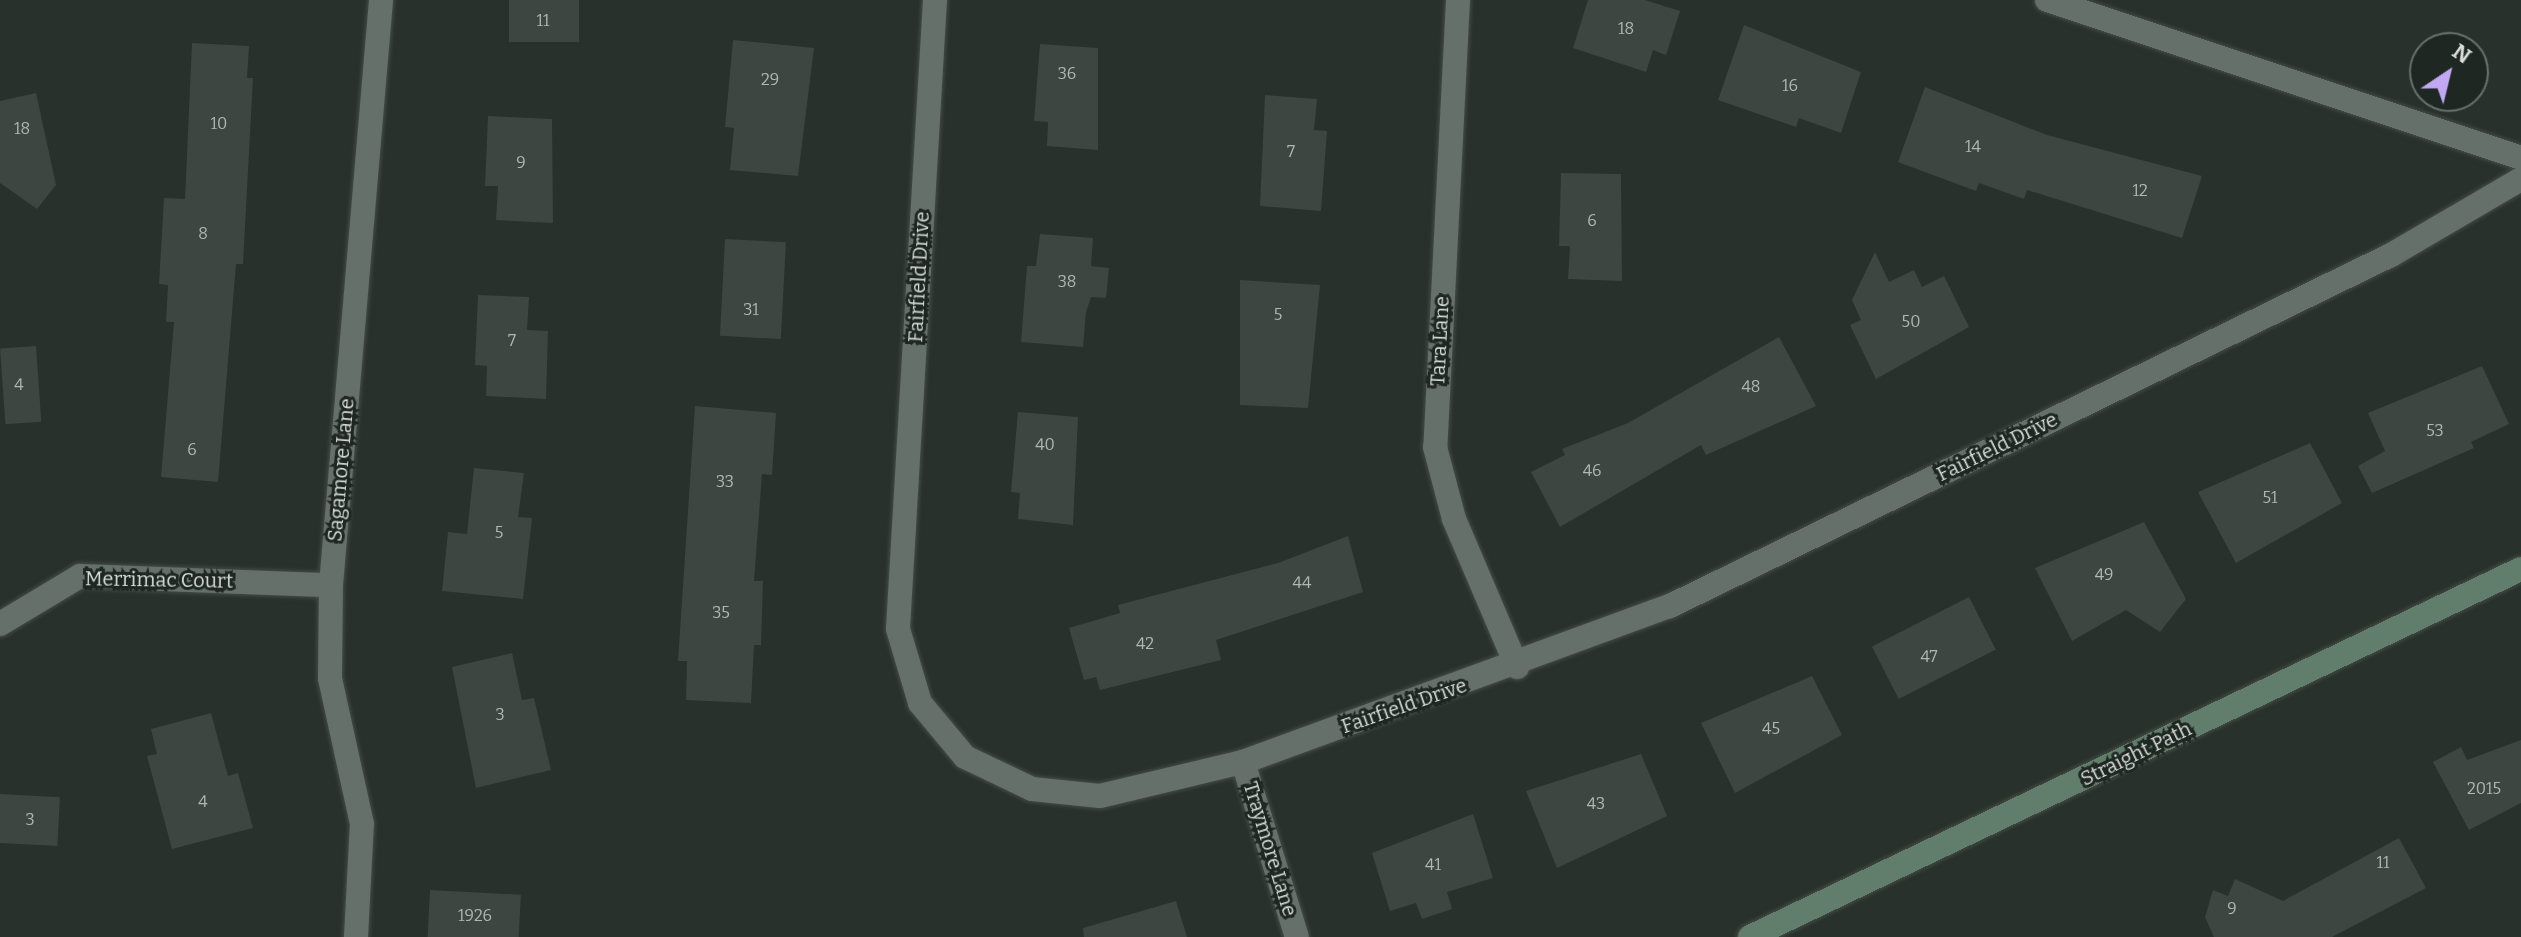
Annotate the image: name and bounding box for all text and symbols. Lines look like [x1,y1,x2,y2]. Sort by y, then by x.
house number: 11 [537,11,549,31]
house number: 18 [1618,19,1634,39]
north arrow [2409,32,2489,112]
text: N [2447,38,2477,69]
house number: 36 [1058,64,1076,84]
house number: 29 [761,70,779,90]
house number: 16 [1782,76,1798,96]
house number: 10 [211,114,227,134]
house number: 18 [14,119,30,139]
house number: 14 [1965,137,1981,157]
house number: 7 [1287,142,1295,162]
house number: 9 [516,153,526,173]
house number: 12 [2132,181,2148,201]
street label: Fairfield Drive [904,211,934,343]
house number: 6 [1587,211,1597,231]
house number: 8 [198,224,208,244]
house number: 38 [1058,272,1076,292]
street label: Tara Lane [1426,295,1454,387]
house number: 31 [743,300,759,320]
house number: 5 [1274,305,1282,325]
house number: 50 [1902,312,1920,332]
house number: 7 [508,331,516,351]
house number: 4 [14,375,24,395]
house number: 48 [1742,377,1760,397]
street label: Sagamore Lane [323,397,359,543]
street label: Fairfield Drive [1933,407,2061,487]
house number: 53 [2426,421,2444,441]
house number: 40 [1035,435,1055,455]
house number: 6 [187,440,197,460]
house number: 46 [1583,461,1601,481]
house number: 33 [716,472,734,492]
house number: 51 [2263,488,2277,508]
house number: 5 [495,523,503,543]
house number: 49 [2095,565,2113,585]
street label: Merrimac Court [85,567,233,593]
house number: 44 [1293,573,1311,593]
house number: 35 [712,603,730,623]
house number: 42 [1136,634,1154,654]
house number: 47 [1920,647,1938,667]
street label: Fairfield Drive [1338,673,1470,739]
house number: 3 [495,705,505,725]
street label: Straight Path [2077,717,2195,791]
house number: 45 [1762,719,1780,739]
street label: Traymore Lane [1238,779,1302,919]
house number: 2015 [2467,779,2501,799]
house number: 4 [198,792,208,812]
house number: 43 [1587,794,1605,814]
house number: 3 [25,810,35,830]
house number: 11 [2377,853,2389,873]
house number: 41 [1425,855,1441,875]
house number: 9 [2227,899,2237,919]
house number: 1926 [458,906,492,926]

